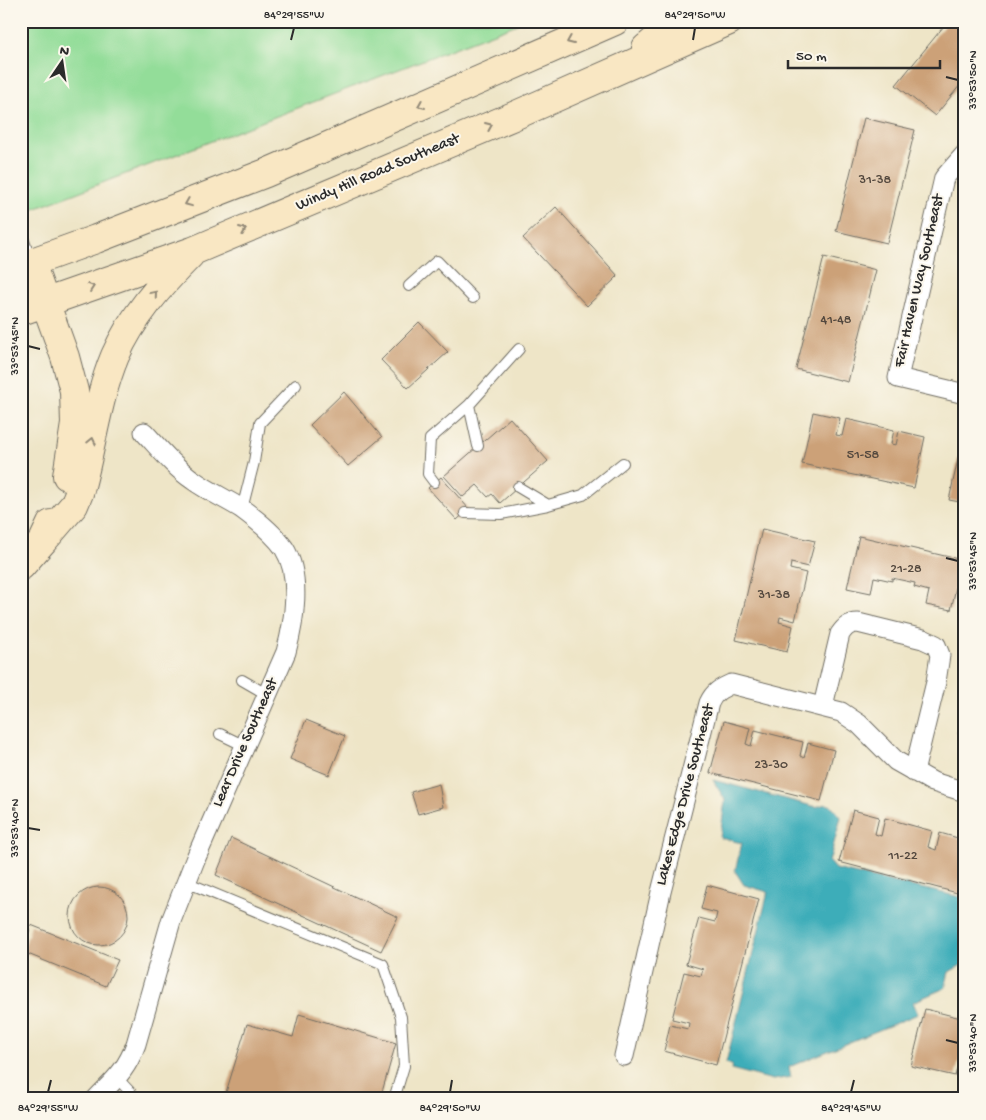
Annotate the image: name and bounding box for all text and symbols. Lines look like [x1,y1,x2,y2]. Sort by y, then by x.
text: 84°29'55"W [264,9,324,23]
text: 84°29'50"W [665,9,725,23]
one-way arrow [566,34,575,45]
north arrow [38,38,88,88]
scale bar [788,38,941,70]
text: N [58,42,71,61]
text: 50 m [796,48,827,66]
text: 33°53'50"N [967,50,981,111]
one-way arrow [417,99,426,110]
one-way arrow [485,122,493,132]
street label: Windy Hill Road Southeast [293,129,464,216]
house number: 31-38 [858,172,891,189]
street label: Fair Haven Way Southeast [891,191,949,370]
one-way arrow [184,197,193,208]
one-way arrow [238,225,247,236]
one-way arrow [86,283,95,293]
one-way arrow [149,290,158,299]
house number: 41-48 [821,312,852,329]
text: 33°53'45"N [9,317,23,376]
one-way arrow [86,437,97,446]
house number: 51-58 [847,447,880,464]
text: 33°53'45"N [967,532,981,591]
house number: 21-28 [890,561,922,578]
house number: 31-38 [757,587,790,604]
street label: Lear Drive Southeast [209,674,284,810]
street label: Lakes Edge Drive Southeast [653,701,720,888]
house number: 23-30 [754,757,788,774]
text: 33°53'40"N [9,798,23,858]
house number: 11-22 [887,848,918,865]
text: 33°53'40"N [967,1013,981,1073]
text: 84°29'55"W [18,1102,78,1116]
text: 84°29'50"W [420,1102,480,1116]
text: 84°29'45"W [821,1102,881,1116]

